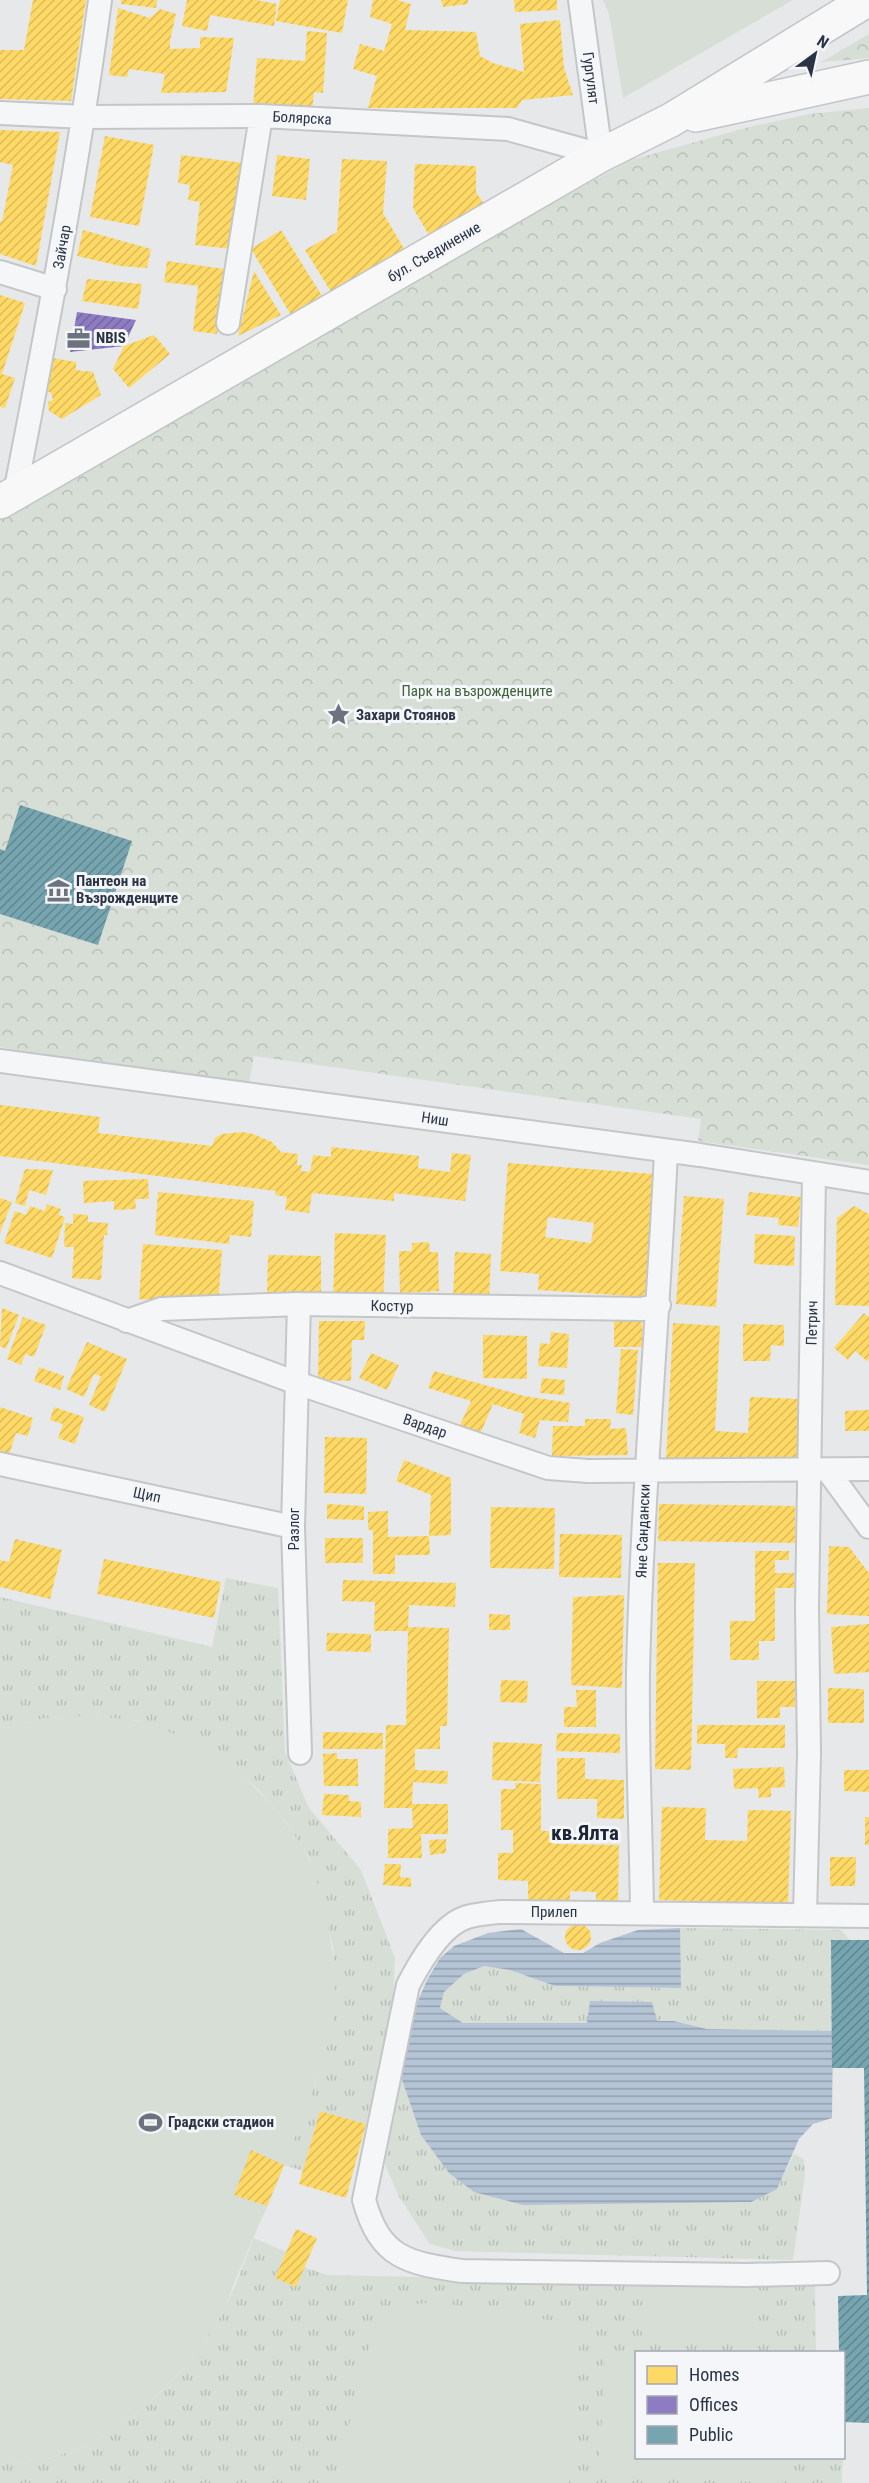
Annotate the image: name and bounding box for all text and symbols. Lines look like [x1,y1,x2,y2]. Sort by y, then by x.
north arrow [785,24,845,84]
text: N [814,31,832,52]
street label: Гургулят [579,51,603,105]
street label: Болярска [272,107,332,129]
street label: бул. Съединение [384,218,484,286]
street label: Зайчар [49,224,75,270]
office icon: NBIS [65,325,91,351]
place label: NBIS [96,329,126,347]
park label: Парк на възрожденците [402,682,552,700]
place icon: Захари Стоянов [325,702,351,728]
place label: Захари Стоянов [356,706,456,724]
place label: Пантеон на Възрожденците [76,872,178,907]
museum icon: Пантеон на Възрожденците [45,877,71,903]
street label: Ниш [420,1108,450,1130]
street label: Костур [370,1297,414,1315]
street label: Петрич [803,1300,821,1346]
street label: Вардар [401,1410,449,1442]
street label: Щип [131,1483,163,1507]
street label: Яне Сандански [632,1483,654,1579]
street label: Разлог [285,1507,303,1550]
district label: кв.Ялта [551,1821,619,1845]
street label: Прилеп [531,1903,577,1921]
sports icon: Градски стадион [137,2109,163,2135]
place label: Градски стадион [168,2113,274,2131]
legend [635,2351,845,2459]
text: Homes [689,2364,739,2385]
text: Offices [689,2394,738,2415]
text: Public [689,2424,733,2445]

